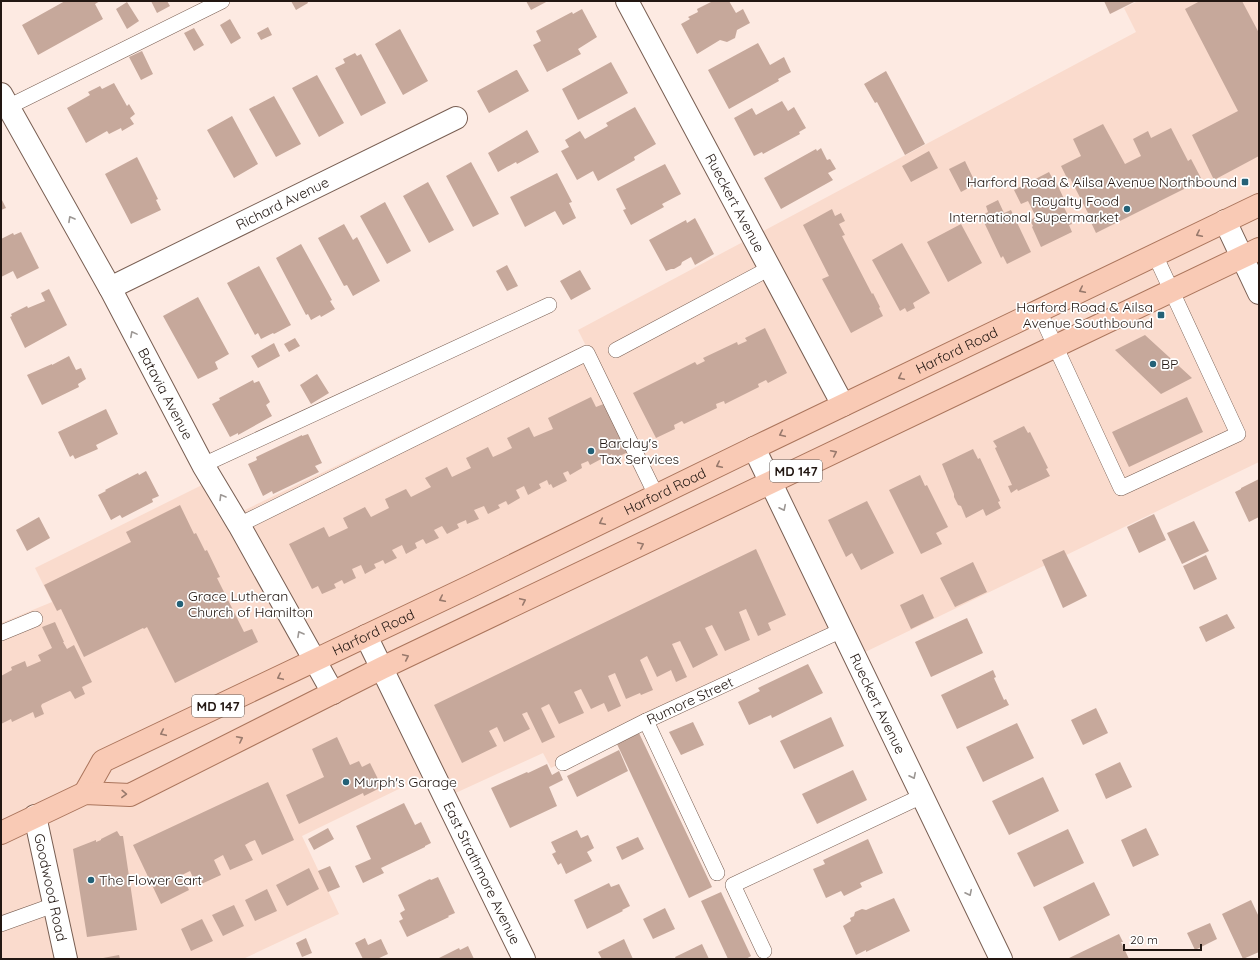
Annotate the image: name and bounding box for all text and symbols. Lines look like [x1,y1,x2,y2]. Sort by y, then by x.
street label: Rueckert Avenue [701,150,769,256]
street label: Richard Avenue [233,173,332,234]
place label: Harford Road & Ailsa Avenue Northbound [967,173,1237,191]
marker: Harford Road & Ailsa Avenue Northbound [1240,177,1250,187]
place label: Royalty Food International Supermarket [949,192,1119,226]
marker: Royalty Food International Supermarket [1122,204,1132,214]
one-way arrow [68,216,76,224]
one-way arrow [1195,229,1203,237]
one-way arrow [1078,285,1086,293]
place label: Harford Road & Ailsa Avenue Southbound [1016,298,1153,332]
marker: Harford Road & Ailsa Avenue Southbound [1156,310,1166,320]
street label: Harford Road [913,323,1001,378]
one-way arrow [130,330,138,338]
street label: Batavia Avenue [134,345,197,443]
place label: BP [1161,355,1178,373]
marker: BP [1148,359,1158,369]
one-way arrow [898,372,906,380]
one-way arrow [779,429,787,437]
place label: Barclay's Tax Services [599,434,679,468]
marker: Barclay's Tax Services [586,446,596,456]
one-way arrow [829,450,837,458]
one-way arrow [715,460,723,468]
road number: MD 147 [770,460,822,482]
street label: Harford Road [621,464,709,519]
one-way arrow [219,494,227,501]
one-way arrow [778,504,786,511]
one-way arrow [598,517,606,525]
one-way arrow [636,542,644,550]
place label: Grace Lutheran Church of Hamilton [188,587,313,621]
one-way arrow [439,594,447,602]
one-way arrow [519,598,527,606]
marker: Grace Lutheran Church of Hamilton [175,599,185,609]
street label: Harford Road [329,605,417,660]
one-way arrow [298,631,305,638]
street label: Rueckert Avenue [846,651,910,757]
one-way arrow [402,654,409,662]
one-way arrow [277,672,285,680]
street label: Rumore Street [644,673,736,729]
road number: MD 147 [192,695,244,717]
one-way arrow [160,728,167,736]
one-way arrow [236,736,243,744]
one-way arrow [908,772,916,780]
place label: Murph's Garage [354,773,457,791]
marker: Murph's Garage [341,777,351,787]
one-way arrow [121,790,127,799]
street label: East Strathmore Avenue [440,799,525,948]
street label: Goodwood Road [30,832,71,943]
place label: The Flower Cart [99,871,202,889]
marker: The Flower Cart [86,875,96,885]
one-way arrow [964,889,972,897]
scale bar [1124,926,1201,952]
text: 20 m [1130,932,1158,947]

